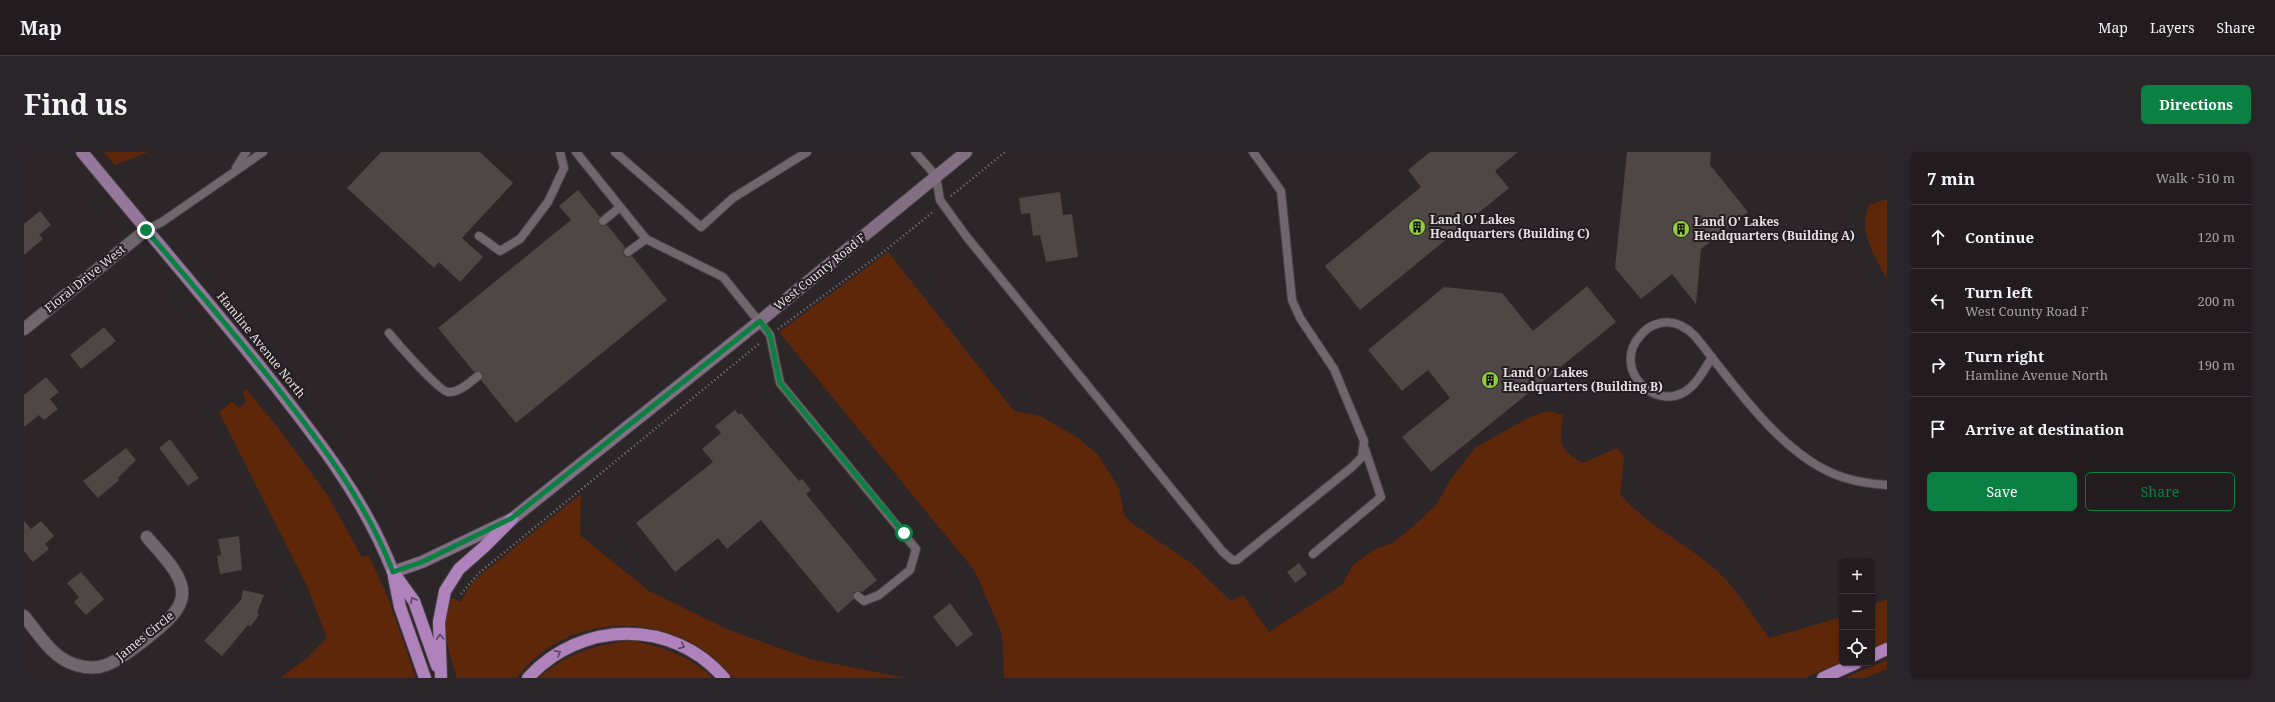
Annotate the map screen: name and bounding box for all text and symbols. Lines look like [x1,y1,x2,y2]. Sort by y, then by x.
text: Map [20,15,62,41]
text: Map [2098,18,2128,37]
text: Layers [2150,18,2195,37]
text: Share [2217,18,2255,37]
text: Find us [24,85,128,123]
button: Directions [2141,85,2251,124]
text: 7 min [1927,167,1975,190]
text: Walk · 510 m [2156,169,2235,187]
place label: Land O' Lakes Headquarters (Building C) [1430,211,1590,242]
place label: Land O' Lakes Headquarters (Building A) [1694,213,1855,244]
building icon: Land O' Lakes Headquarters (Building C) [1407,217,1427,237]
building icon: Land O' Lakes Headquarters (Building A) [1671,219,1691,239]
route end [137,221,155,239]
icon: ahead [1927,226,1949,248]
text: Continue [1965,227,2034,247]
text: 120 m [2198,228,2235,246]
street label: West County Road F [770,229,869,314]
street label: Floral Drive West [41,241,129,316]
text: Turn left [1965,282,2033,302]
street label: Hamline Avenue North [213,288,310,402]
icon: left [1927,290,1949,312]
text: 200 m [2198,292,2235,310]
text: West County Road F [1965,302,2088,320]
text: Turn right [1965,346,2044,366]
icon: right [1927,354,1949,376]
text: 190 m [2198,356,2235,374]
place label: Land O' Lakes Headquarters (Building B) [1503,364,1663,395]
text: Hamline Avenue North [1965,366,2108,384]
building icon: Land O' Lakes Headquarters (Building B) [1480,370,1500,390]
icon: arrive [1927,418,1949,440]
text: Arrive at destination [1965,419,2124,439]
button: Save [1927,472,2077,511]
button: Share [2085,472,2235,511]
route start [895,524,913,542]
map controls [1839,558,1875,666]
button: + [1839,558,1875,594]
button: − [1839,594,1875,630]
one-way arrow [410,597,417,604]
street label: James Circle [111,607,177,665]
button: locate [1839,630,1875,666]
one-way arrow [436,634,444,640]
one-way arrow [678,641,685,649]
one-way arrow [554,650,561,658]

